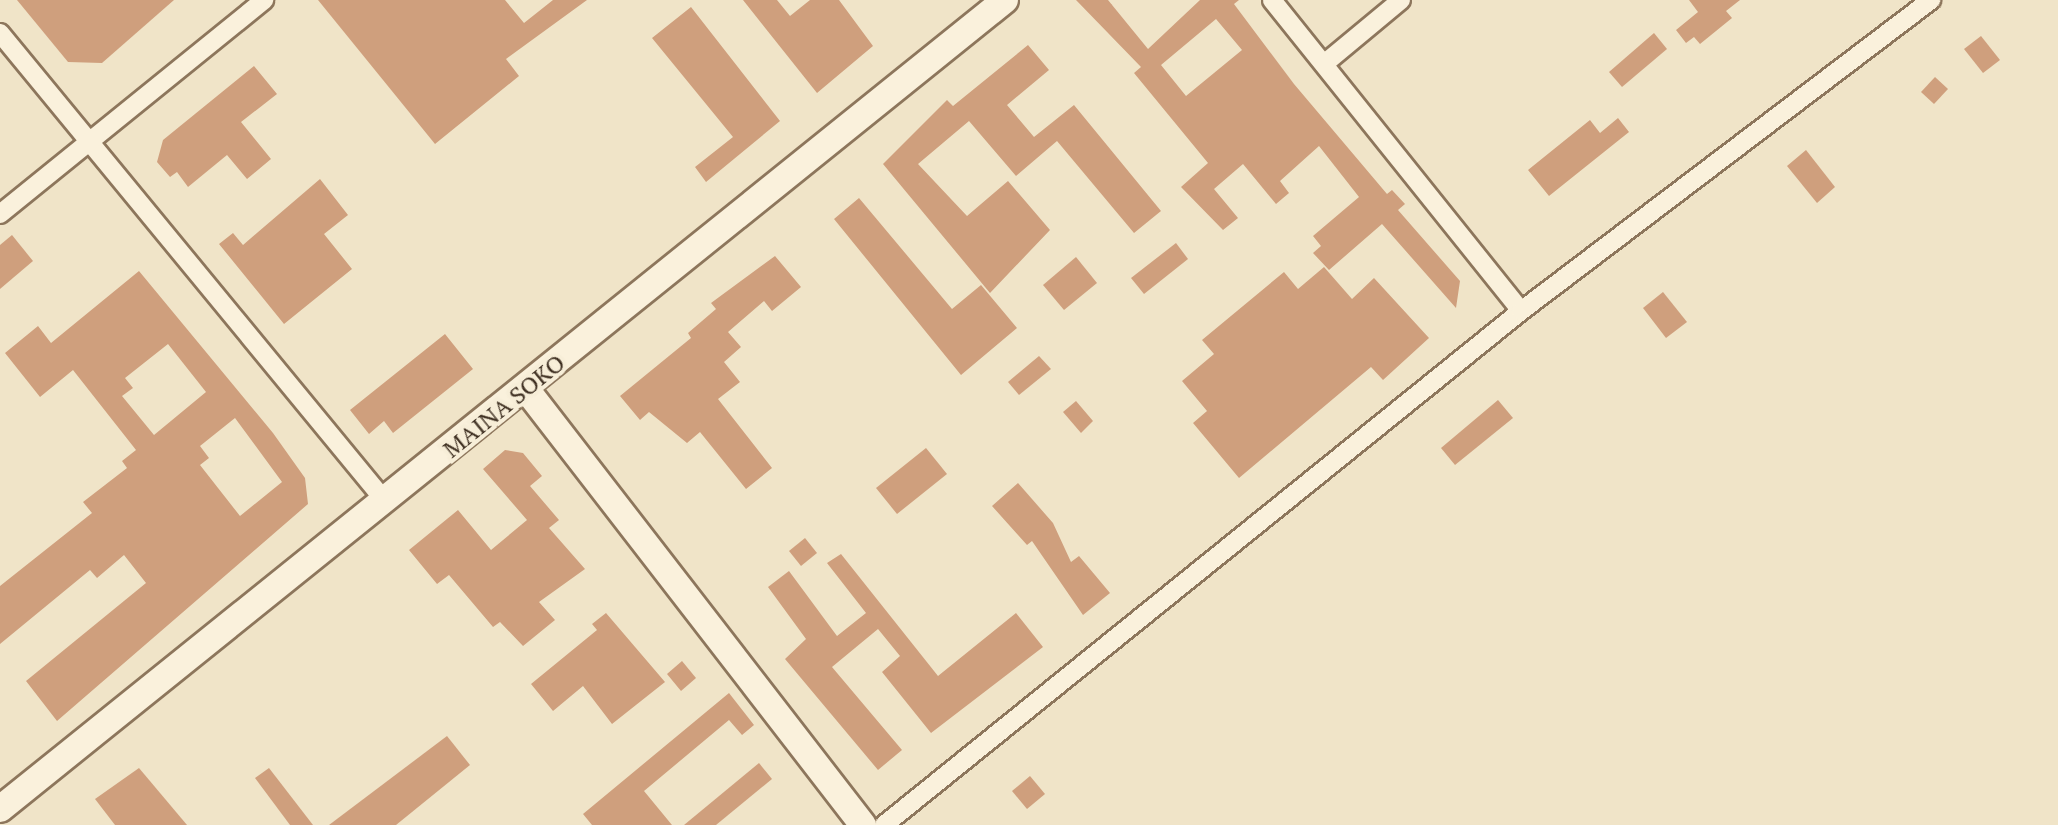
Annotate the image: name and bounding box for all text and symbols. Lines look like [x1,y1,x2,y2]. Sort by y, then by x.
street label: MAINA SOKO [437,348,571,464]

